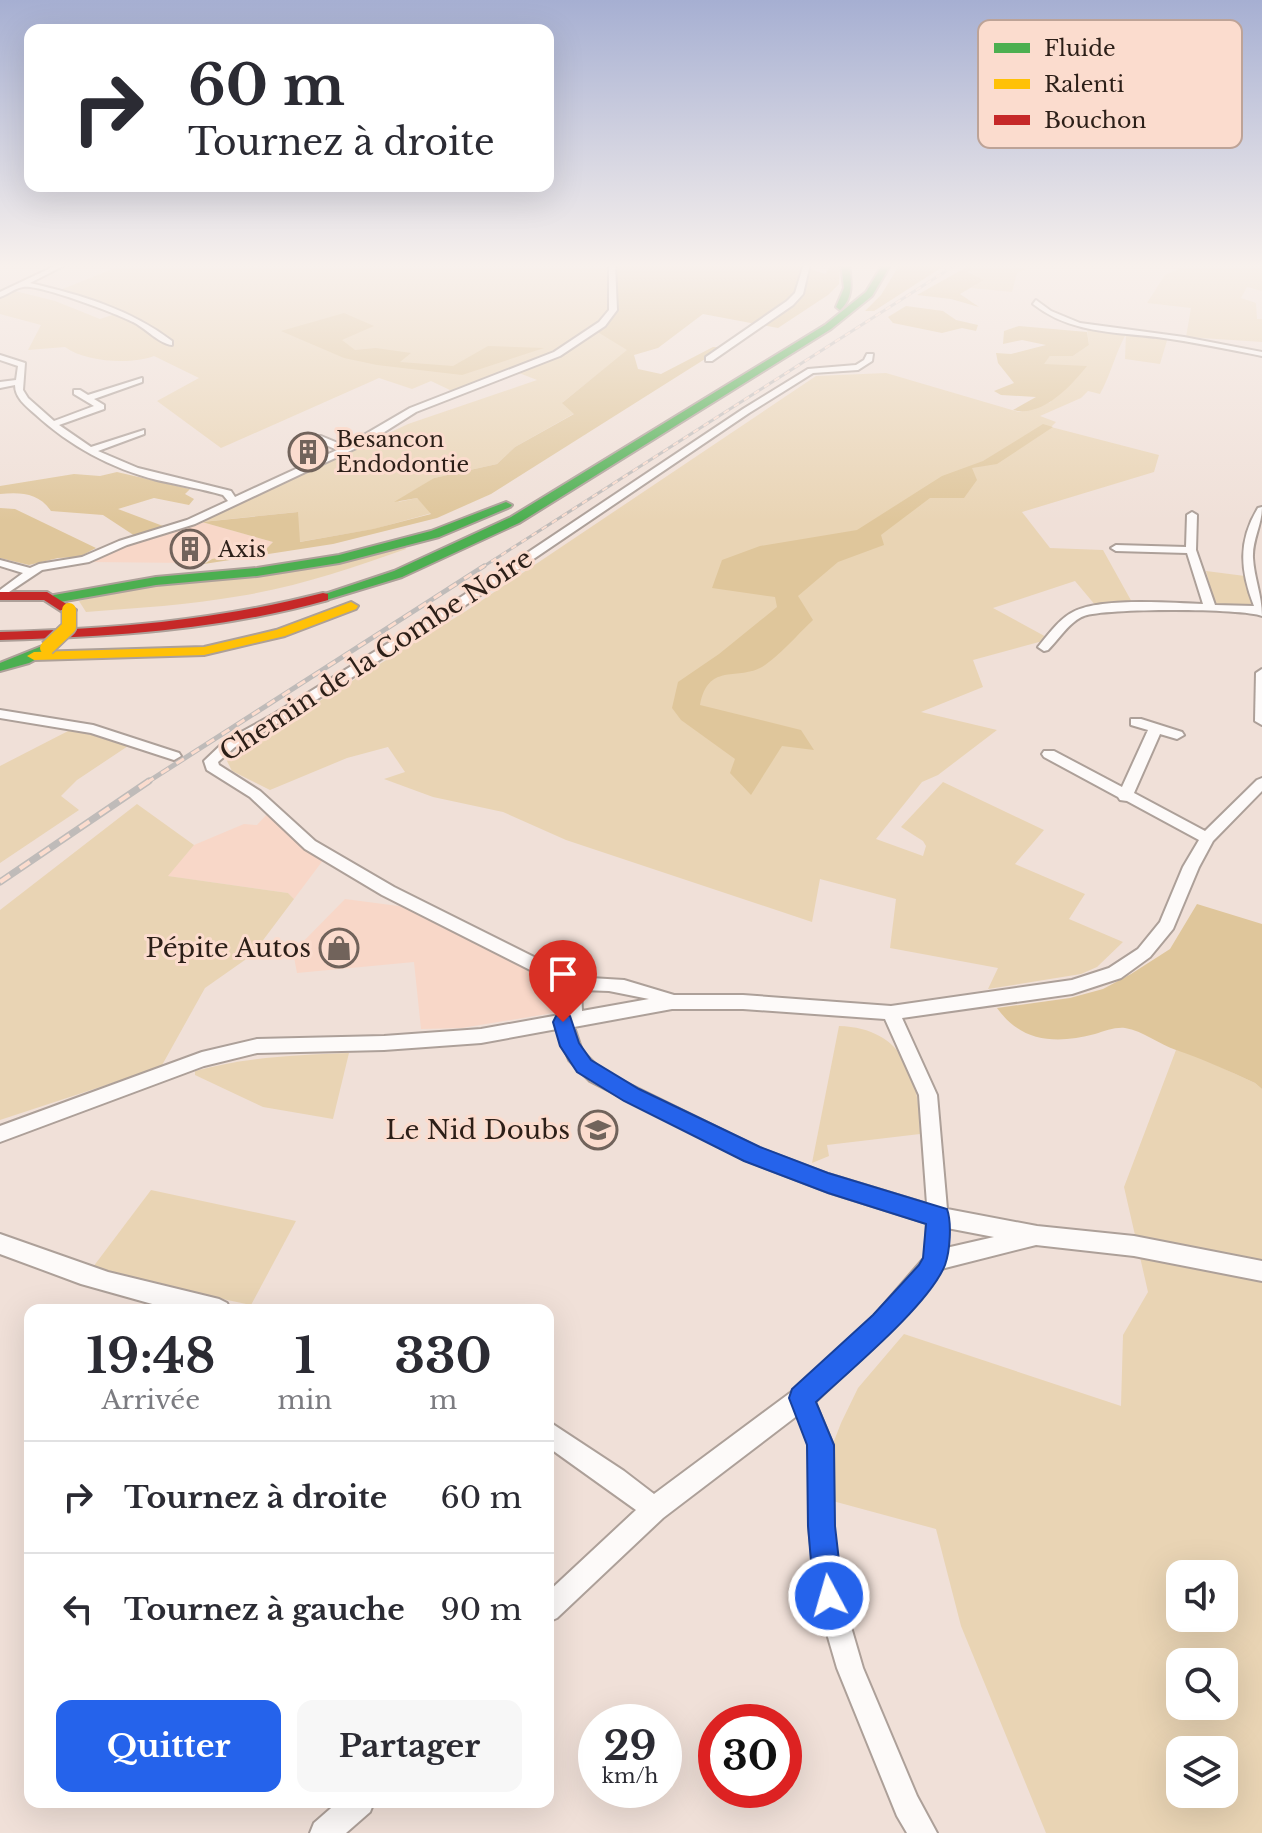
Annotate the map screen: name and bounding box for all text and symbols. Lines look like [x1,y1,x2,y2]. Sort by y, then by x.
legend [978,20,1242,148]
text: Fluide [1044,35,1116,62]
text: 60 m [188,51,345,120]
icon: right [56,56,160,160]
text: Ralenti [1044,71,1125,98]
text: Bouchon [1044,107,1146,134]
text: Tournez à droite [188,120,495,165]
place label: Besancon Endodontie [336,426,469,478]
building icon: Besancon Endodontie [287,431,329,473]
building icon: Axis [169,528,211,570]
place label: Axis [217,536,266,563]
street label: Chemin de la Combe Noire [214,542,538,768]
shop icon: Pépite Autos [318,927,360,969]
place label: Pépite Autos [146,932,311,964]
pin [529,940,597,1022]
icon: arrive [541,952,585,996]
school or university icon: Le Nid Doubs [577,1109,619,1151]
place label: Le Nid Doubs [386,1114,570,1146]
text: 19:48 [86,1326,215,1386]
text: 1 [294,1326,315,1386]
text: 330 [394,1326,492,1386]
text: Arrivée [101,1384,200,1416]
text: min [278,1384,332,1416]
text: m [429,1384,457,1416]
icon: right [56,1475,100,1519]
text: Tournez à droite [124,1479,387,1516]
text: 60 m [440,1479,522,1516]
position arrow [787,1554,871,1638]
map controls [1166,1560,1238,1808]
button: sound [1166,1560,1238,1632]
icon: left [56,1587,100,1631]
text: Tournez à gauche [124,1591,405,1628]
text: 90 m [440,1591,522,1628]
button: search [1166,1648,1238,1720]
button: Quitter [56,1700,281,1792]
button: Partager [297,1700,522,1792]
speed limit sign: 30 [698,1704,802,1808]
text: 29 [604,1721,657,1771]
button: layers [1166,1736,1238,1808]
text: km/h [602,1764,658,1788]

